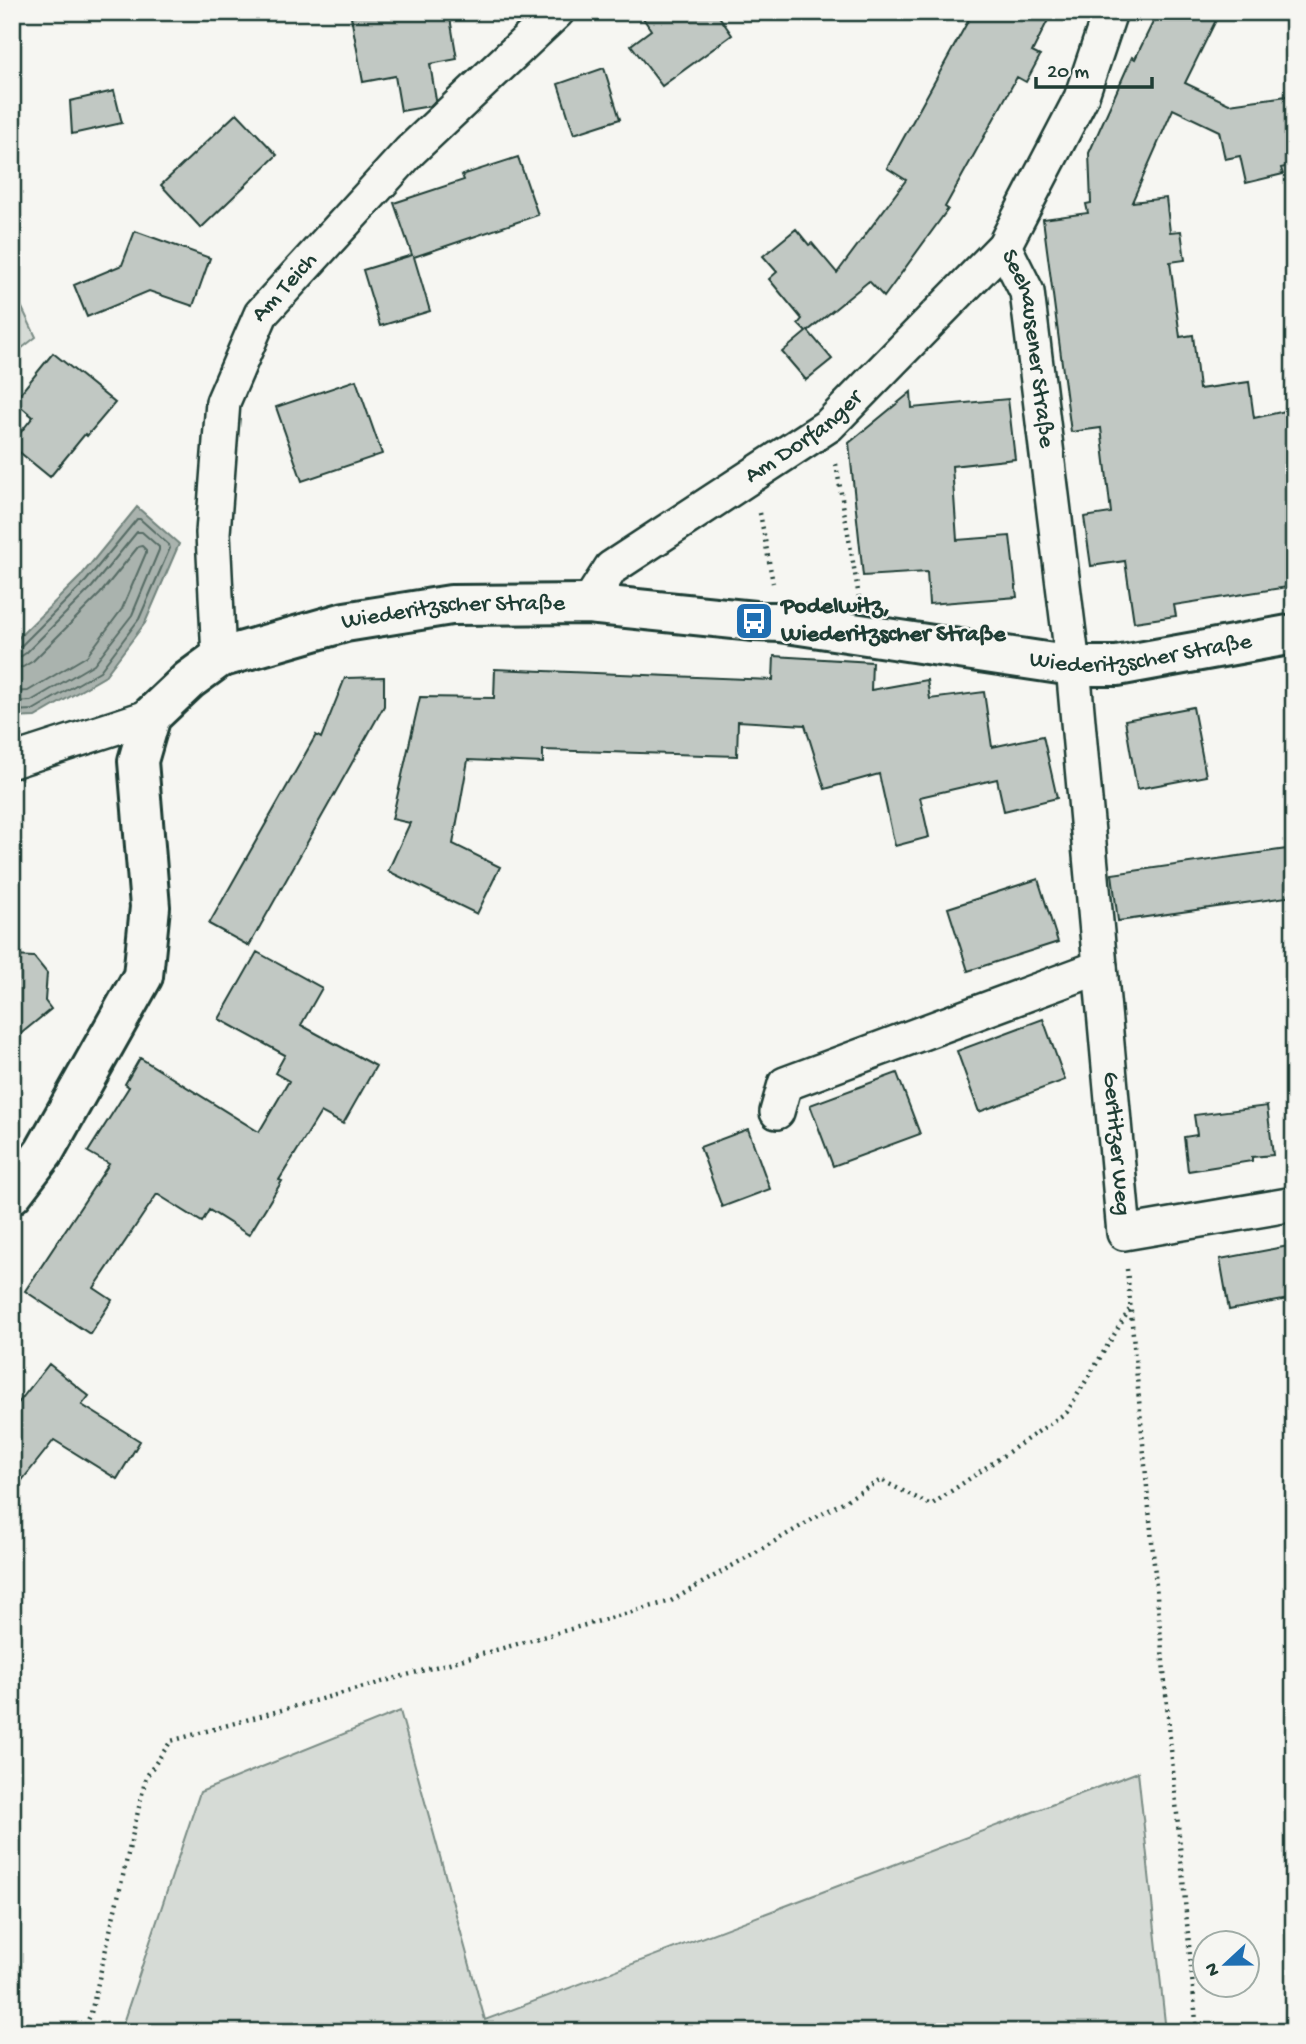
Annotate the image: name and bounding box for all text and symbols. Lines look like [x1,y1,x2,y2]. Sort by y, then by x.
scale bar [1036,46,1152,90]
text: 20 m [1047,61,1089,86]
street label: Seehausener Straße [994,245,1061,450]
street label: Am Teich [246,247,324,329]
street label: Am Dorfanger [740,383,871,491]
street label: Wiederitzscher Straße [339,590,566,637]
place label: Podelwitz, Wiederitzscher Straße [779,593,1007,650]
bus stop icon: Podelwitz, Wiederitzscher Straße [733,600,775,642]
street label: Wiederitzscher Straße [1027,627,1255,681]
street label: Gertitzer Weg [1095,1071,1137,1217]
north arrow [1190,1928,1260,1998]
text: N [1200,1959,1226,1979]

